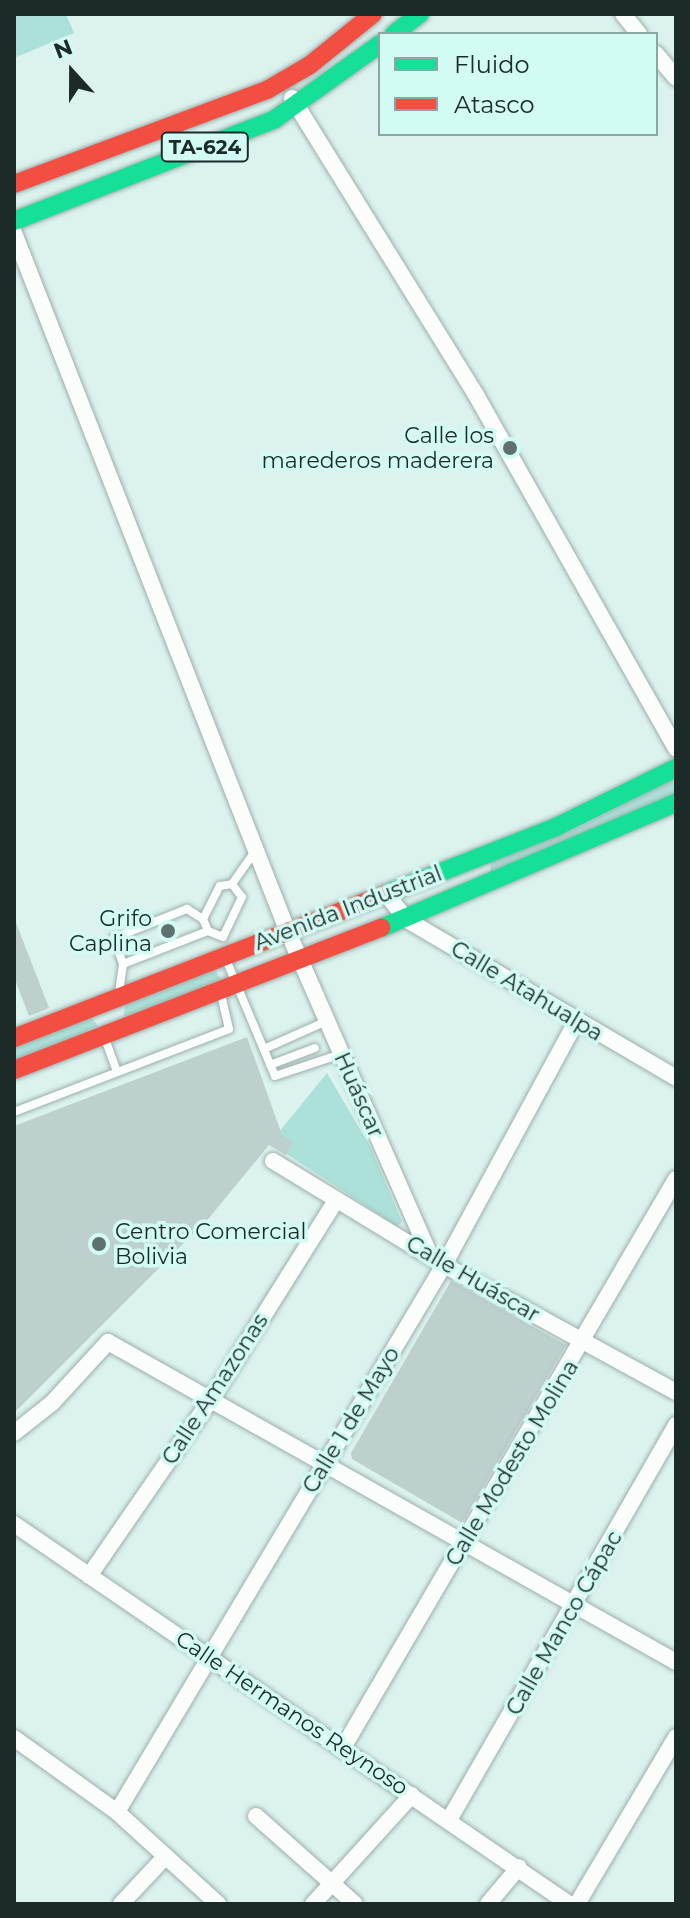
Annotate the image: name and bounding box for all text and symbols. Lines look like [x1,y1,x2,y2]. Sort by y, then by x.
north arrow [32,32,112,112]
legend [378,32,658,136]
text: N [50,33,76,65]
text: Fluido [454,50,530,79]
text: Atasco [454,90,535,119]
road number: TA-624 [159,131,251,163]
place label: Calle los marederos maderera [262,422,494,474]
marker: Calle los marederos maderera [501,439,519,457]
street label: Avenida Industrial [250,860,446,956]
place label: Grifo Caplina [69,905,152,956]
marker: Grifo Caplina [159,922,177,940]
street label: Calle Atahualpa [446,935,608,1047]
street label: Huáscar [329,1048,389,1142]
place label: Centro Comercial Bolivia [115,1218,306,1270]
street label: Calle Huáscar [402,1230,544,1328]
marker: Centro Comercial Bolivia [90,1235,108,1253]
street label: Calle Amazonas [156,1309,274,1469]
street label: Calle 1 de Mayo [297,1342,405,1498]
street label: Calle Modesto Molina [440,1355,584,1571]
street label: Calle Manco Cápac [500,1526,628,1720]
street label: Calle Hermanos Reynoso [171,1625,413,1801]

